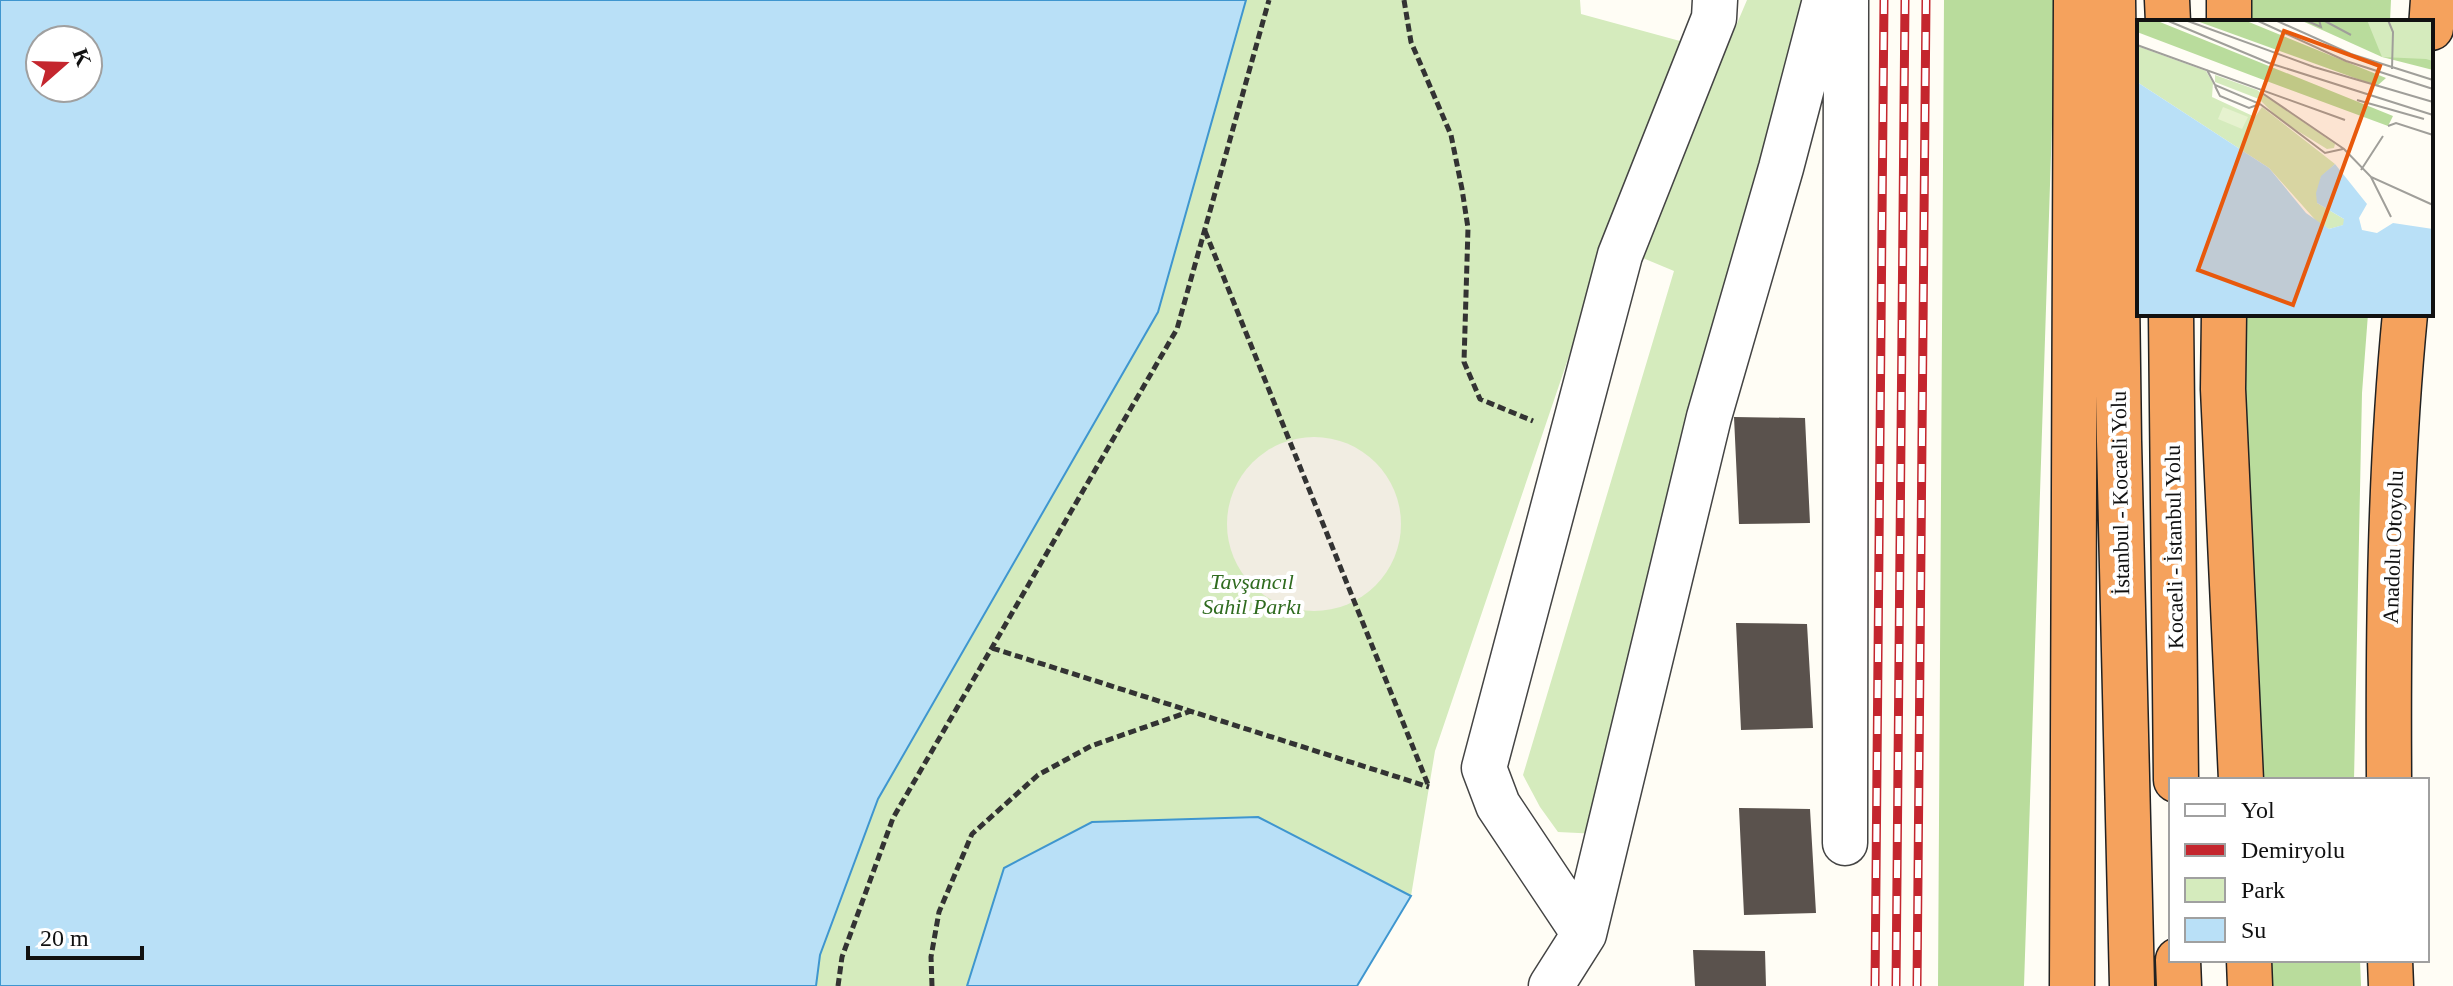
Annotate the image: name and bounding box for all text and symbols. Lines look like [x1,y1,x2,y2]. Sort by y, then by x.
inset map [2137,20,2433,316]
north arrow [24,24,104,104]
text: K [68,45,97,70]
street label: İstanbul - Kocaeli Yolu [2106,391,2134,595]
street label: Kocaeli - İstanbul Yolu [2160,445,2188,649]
street label: Anadolu Otoyolu [2378,470,2408,624]
park label: Tavşancıl Sahil Parkı [1202,569,1302,619]
legend [2169,778,2429,962]
text: Yol [2241,797,2275,823]
text: Demiryolu [2241,837,2345,863]
text: Park [2241,877,2285,903]
scale bar [28,910,142,960]
text: Su [2241,917,2266,943]
text: 20 m [40,925,89,951]

